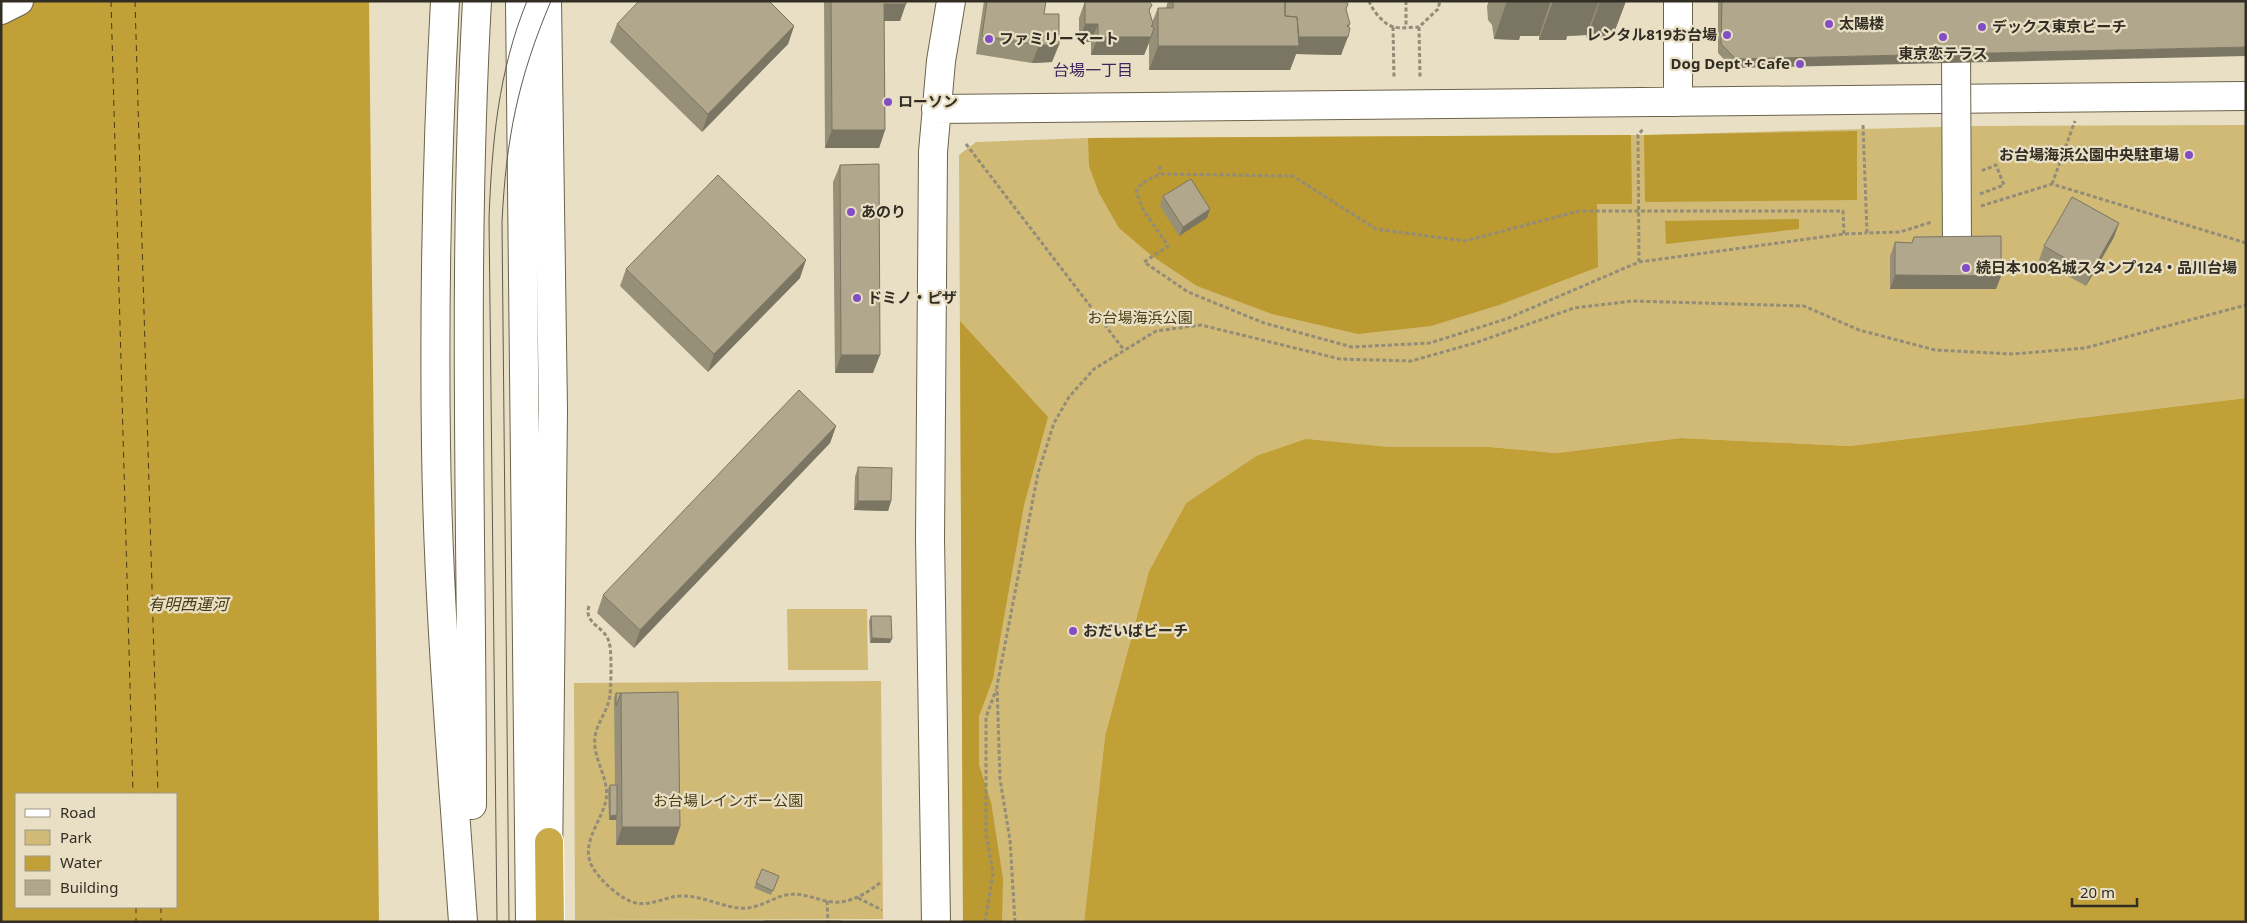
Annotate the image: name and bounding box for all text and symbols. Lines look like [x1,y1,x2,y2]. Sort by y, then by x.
place label: 太陽楼 [1839,13,1884,33]
place label: デックス東京ビーチ [1992,16,2127,36]
marker: 太陽楼 [1823,18,1835,30]
marker: デックス東京ビーチ [1976,21,1988,33]
place label: レンタル819お台場 [1586,24,1717,44]
place label: ファミリーマート [999,28,1119,48]
marker: レンタル819お台場 [1721,29,1733,41]
marker: 東京恋テラス [1937,31,1949,43]
marker: ファミリーマート [983,33,995,45]
place label: 東京恋テラス [1898,43,1988,63]
place label: Dog Dept + Cafe [1671,53,1790,73]
marker: Dog Dept + Cafe [1794,58,1806,70]
district label: 台場一丁目 [1053,59,1133,81]
place label: ローソン [898,91,958,111]
marker: ローソン [882,96,894,108]
place label: お台場海浜公園中央駐車場 [1999,144,2179,164]
marker: お台場海浜公園中央駐車場 [2183,149,2195,161]
place label: あのり [861,201,906,221]
marker: あのり [845,206,857,218]
place label: 続日本100名城スタンプ124・品川台場 [1976,257,2237,277]
marker: 続日本100名城スタンプ124・品川台場 [1960,262,1972,274]
place label: ドミノ・ピザ [867,287,957,307]
marker: ドミノ・ピザ [851,292,863,304]
park label: お台場海浜公園 [1087,307,1193,327]
water label: 有明西運河 [148,593,231,615]
place label: おだいばビーチ [1083,620,1188,640]
marker: おだいばビーチ [1067,625,1079,637]
park label: お台場レインボー公園 [653,790,803,810]
legend [15,793,178,908]
text: Road [60,802,96,822]
text: Park [60,827,92,847]
text: Water [60,852,102,872]
scale bar [2072,876,2137,908]
text: Building [60,877,118,897]
text: 20 m [2080,882,2115,902]

